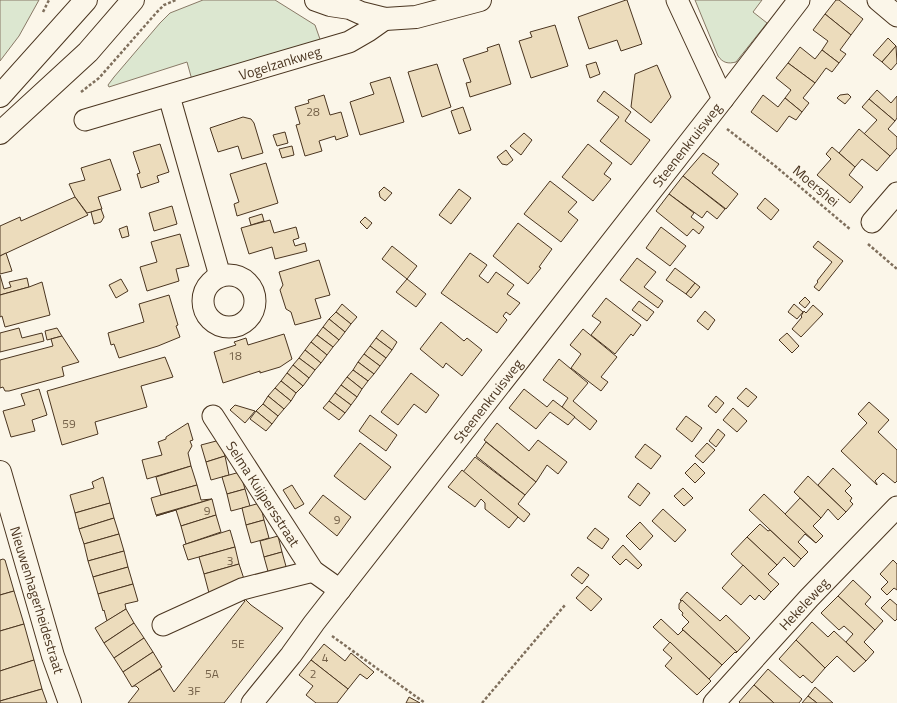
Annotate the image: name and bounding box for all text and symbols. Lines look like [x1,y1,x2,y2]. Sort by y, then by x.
street label: Vogelzankweg [236,40,324,85]
street label: Steenenkruisweg [647,98,726,191]
house number: 28 [306,102,320,121]
street label: Moershei [788,160,844,211]
house number: 18 [228,346,242,365]
street label: Steenenkruisweg [448,354,527,447]
house number: 59 [62,414,76,433]
street label: Selma Kuijpersstraat [221,437,306,551]
house number: 9 [204,501,211,520]
house number: 9 [334,510,341,529]
street label: Nieuwenhagerheidestraat [5,524,70,676]
house number: 3 [227,551,233,570]
street label: Hekeleweg [774,573,834,635]
house number: 5E [231,634,245,653]
house number: 4 [322,648,329,667]
house number: 5A [205,664,219,683]
house number: 2 [310,664,316,683]
house number: 3F [187,681,201,700]

